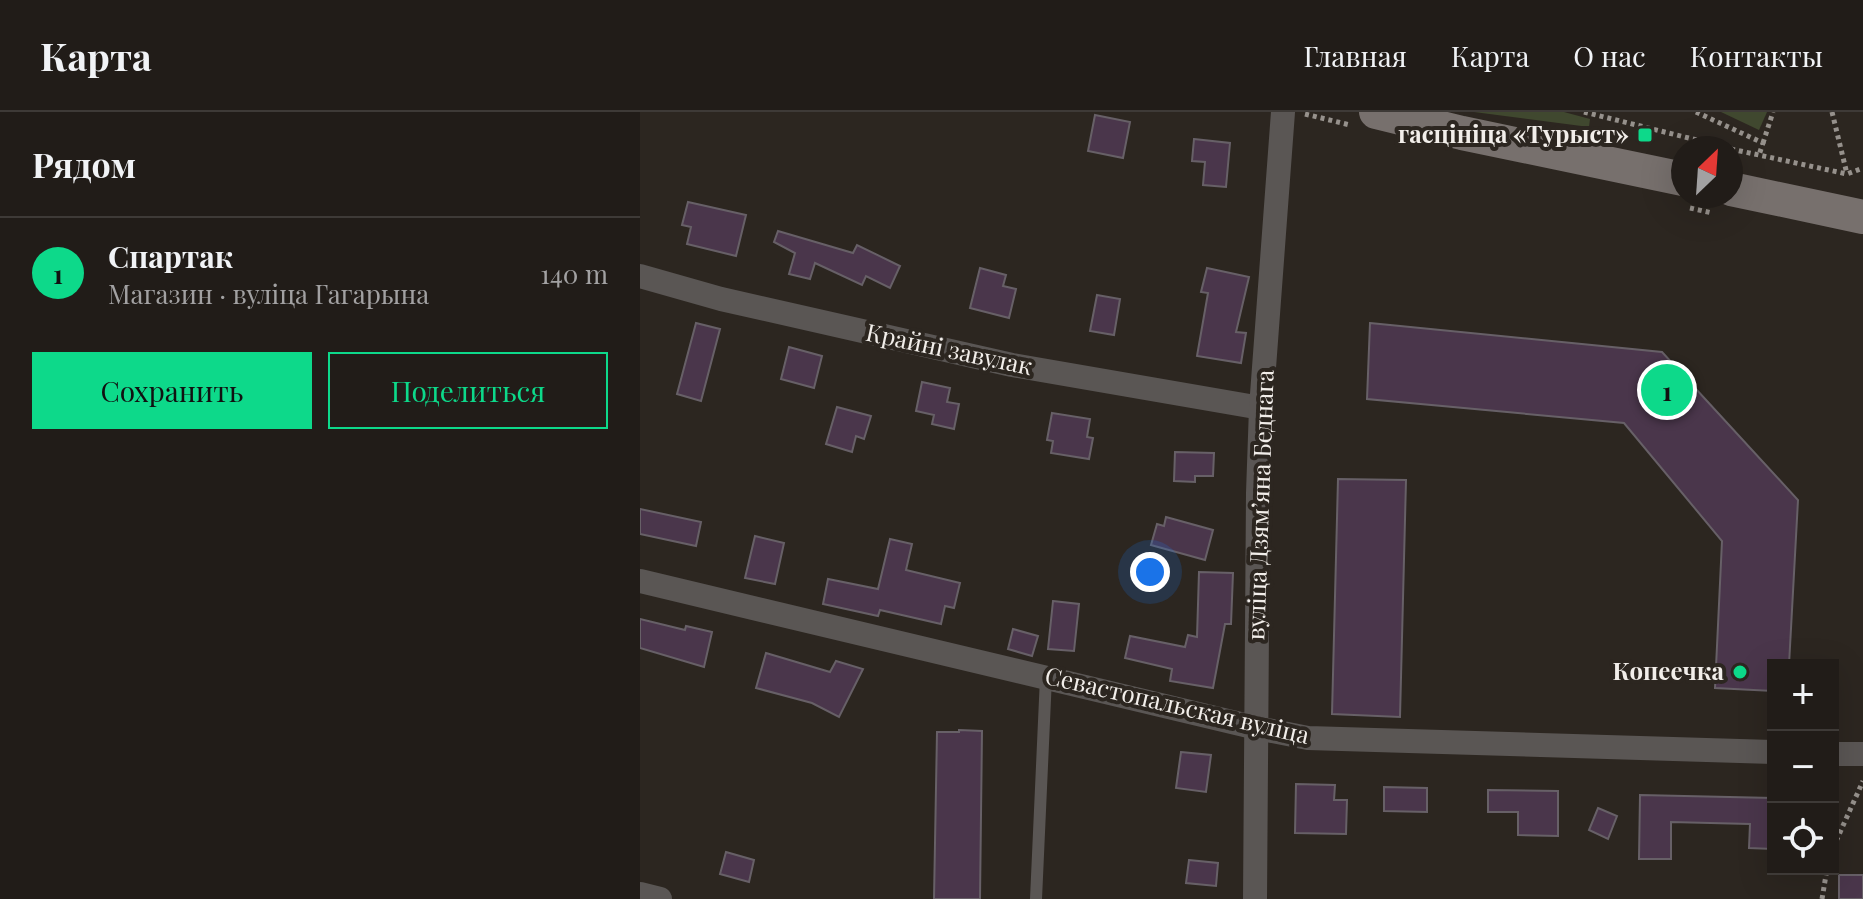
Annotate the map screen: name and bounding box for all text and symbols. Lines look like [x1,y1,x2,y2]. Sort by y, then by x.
text: Карта [40,30,152,81]
text: Главная [1304,37,1407,74]
text: Карта [1451,37,1529,74]
text: О нас [1573,37,1646,74]
text: Контакты [1690,37,1823,74]
place label: гасцініца «Турыст» [1398,117,1629,149]
marker: гасцініца «Турыст» [1636,126,1654,144]
north arrow [1671,136,1743,208]
text: Рядом [32,141,136,187]
text: Спартак [108,236,233,276]
text: 1 [53,256,63,291]
text: 140 m [540,256,608,291]
text: Магазин · вуліца Гагарына [108,276,429,311]
street label: Крайні завулак [863,315,1036,381]
button: Сохранить [32,352,312,429]
button: Поделиться [328,352,608,429]
pin: 1 [1641,360,1693,420]
street label: вуліца Дзямʼяна Беднага [1238,369,1280,641]
your location [1130,552,1170,592]
place label: Копеечка [1613,654,1725,686]
street label: Севастопальская вуліца [1042,658,1313,750]
map controls [1767,659,1839,875]
button: + [1767,659,1839,731]
marker: Копеечка [1731,663,1749,681]
button: − [1767,731,1839,803]
button: locate [1767,803,1839,875]

